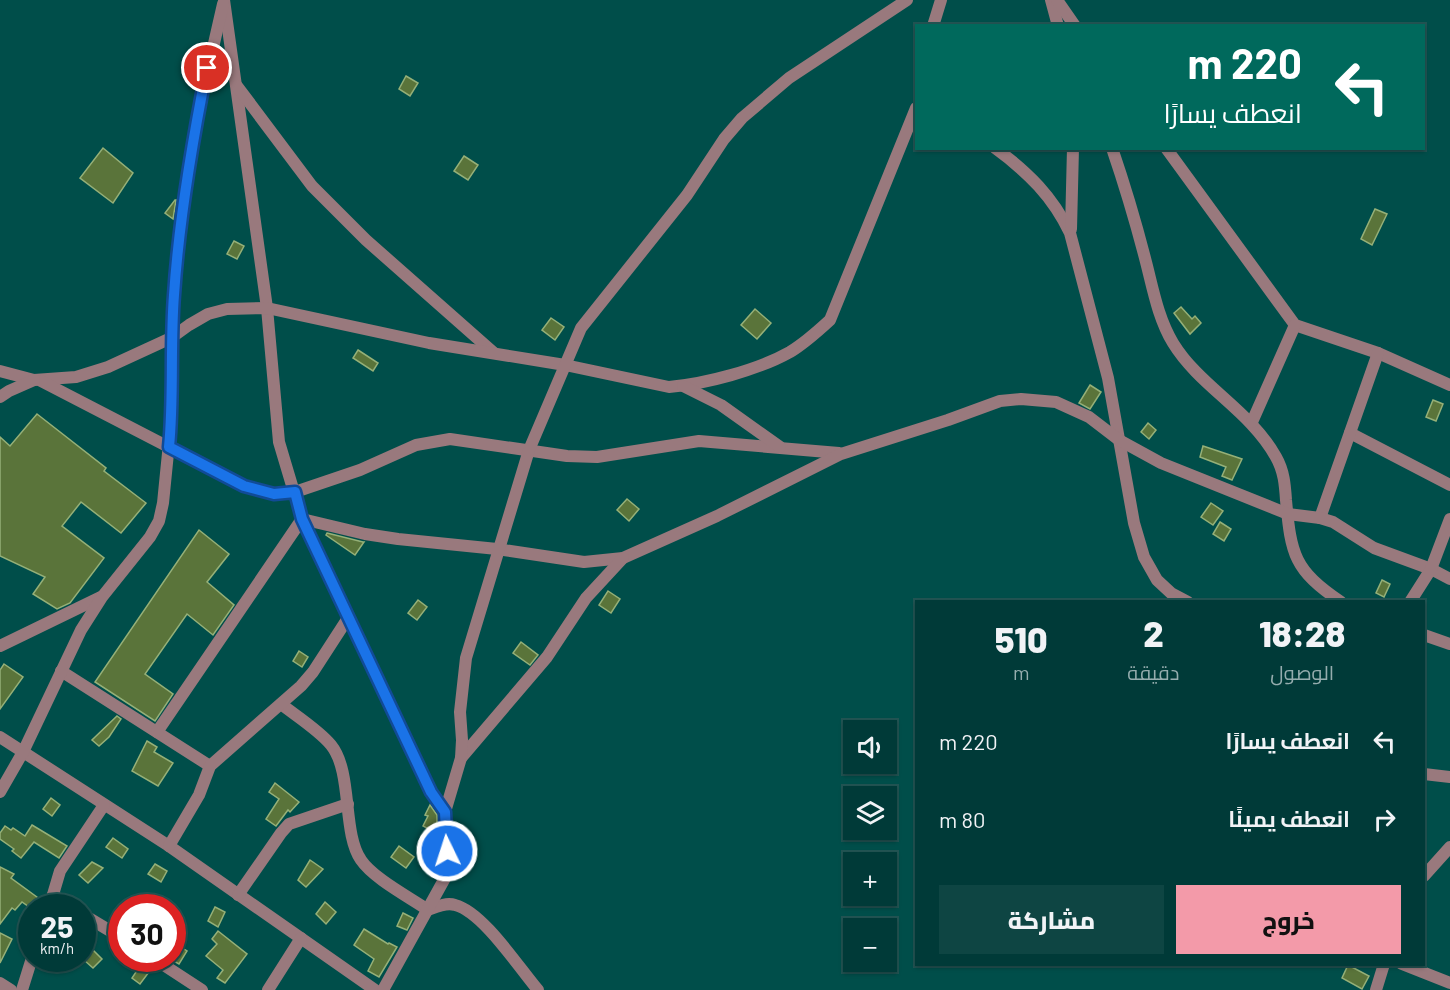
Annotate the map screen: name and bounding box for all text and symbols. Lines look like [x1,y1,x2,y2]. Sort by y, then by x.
text: 220 m [1188,37,1302,87]
pin [181,42,232,93]
icon: left [1323,48,1401,126]
icon: arrive [190,51,223,84]
text: انعطف يسارًا [1163,96,1302,128]
text: 2 [1143,611,1164,654]
text: 18:28 [1259,611,1345,654]
text: 510 [995,617,1048,660]
text: m [1013,660,1029,684]
text: دقيقة [1127,660,1179,684]
text: الوصول [1270,660,1334,684]
map controls [843,720,897,972]
button: sound [843,720,897,774]
icon: left [1368,725,1401,758]
text: انعطف يسارًا [1226,727,1350,753]
text: 220 m [939,728,998,754]
button: layers [843,786,897,840]
icon: right [1368,803,1401,836]
text: انعطف يمينًا [1228,805,1350,831]
text: 80 m [939,806,986,832]
position arrow [415,819,479,883]
button: + [843,852,897,906]
button: مشاركة [939,885,1164,954]
button: خروج [1176,885,1401,954]
speed limit sign: 30 [108,894,186,972]
text: 25 [41,908,73,944]
button: − [843,918,897,972]
text: km/h [40,939,74,957]

